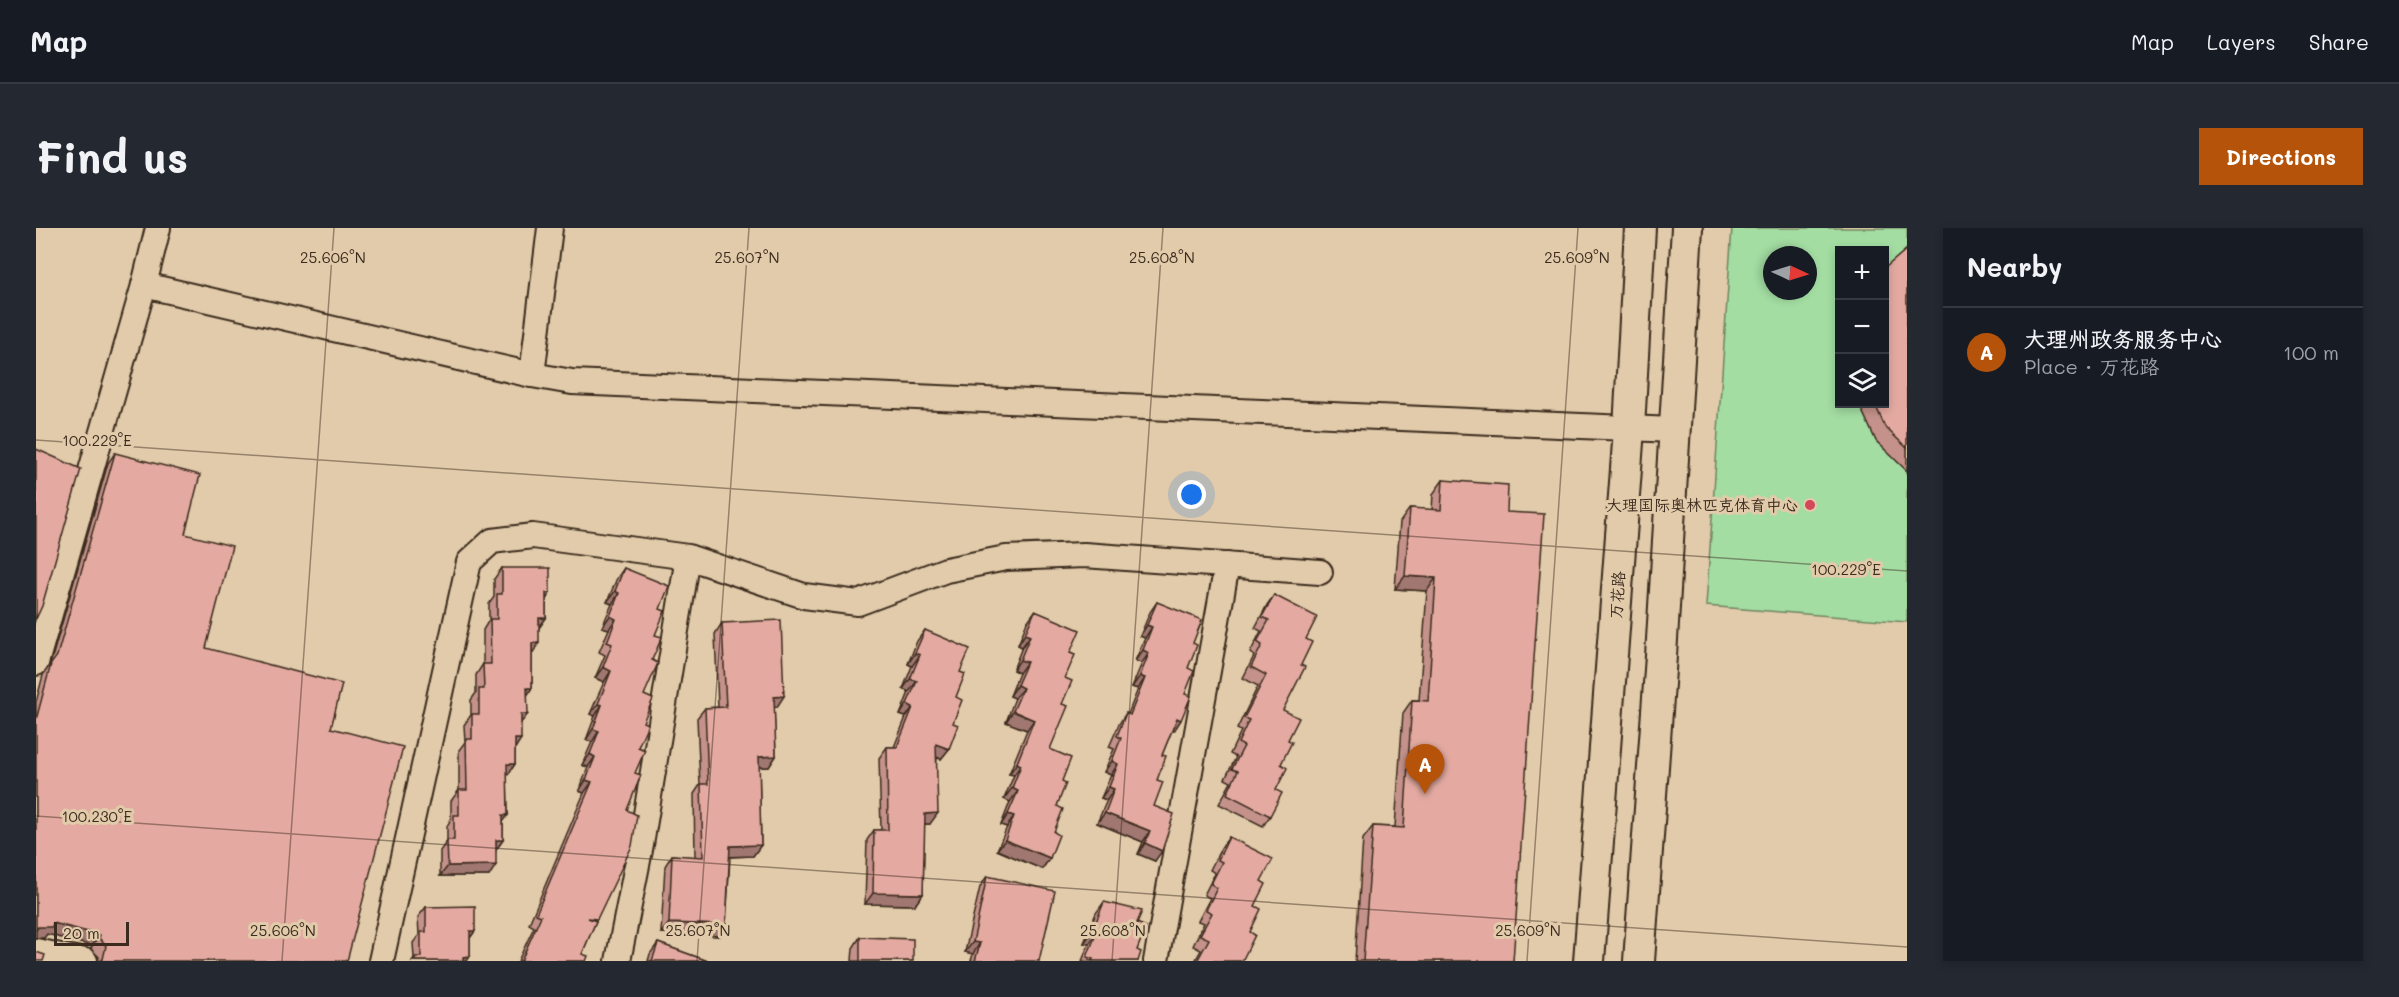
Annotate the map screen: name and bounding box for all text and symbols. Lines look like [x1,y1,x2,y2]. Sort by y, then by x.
text: Map [30,23,87,59]
text: Map [2131,28,2174,55]
text: Layers [2207,28,2276,55]
text: Share [2309,28,2369,55]
button: Directions [2199,128,2363,185]
text: Find us [36,129,188,184]
north arrow [1763,246,1817,300]
map controls [1835,246,1889,408]
button: + [1835,246,1889,300]
text: 25.606°N [300,247,366,267]
text: 25.607°N [714,247,780,267]
text: 25.608°N [1129,247,1195,267]
text: 25.609°N [1544,247,1610,267]
text: Nearby [1967,250,2062,284]
button: − [1835,300,1889,354]
text: 大理州政务服务中心 [2024,324,2222,353]
text: A [1980,339,1993,365]
text: 100 m [2283,339,2339,365]
text: Place · 万花路 [2024,353,2159,379]
button: layers [1835,354,1889,408]
text: 100.229°E [62,430,132,450]
your location [1177,480,1206,509]
place label: 大理国际奥林匹克体育中心 [1606,494,1798,515]
marker: 大理国际奥林匹克体育中心 [1803,498,1817,512]
text: 100.229°E [1811,559,1881,579]
street label: 万花路 [1604,570,1629,620]
pin: A [1406,744,1444,794]
text: 100.230°E [62,806,133,826]
scale bar [54,919,129,946]
text: 25.606°N [250,920,316,940]
text: 25.607°N [665,920,731,940]
text: 25.608°N [1080,920,1146,940]
text: 25.609°N [1495,920,1561,940]
text: 20 m [63,922,100,943]

